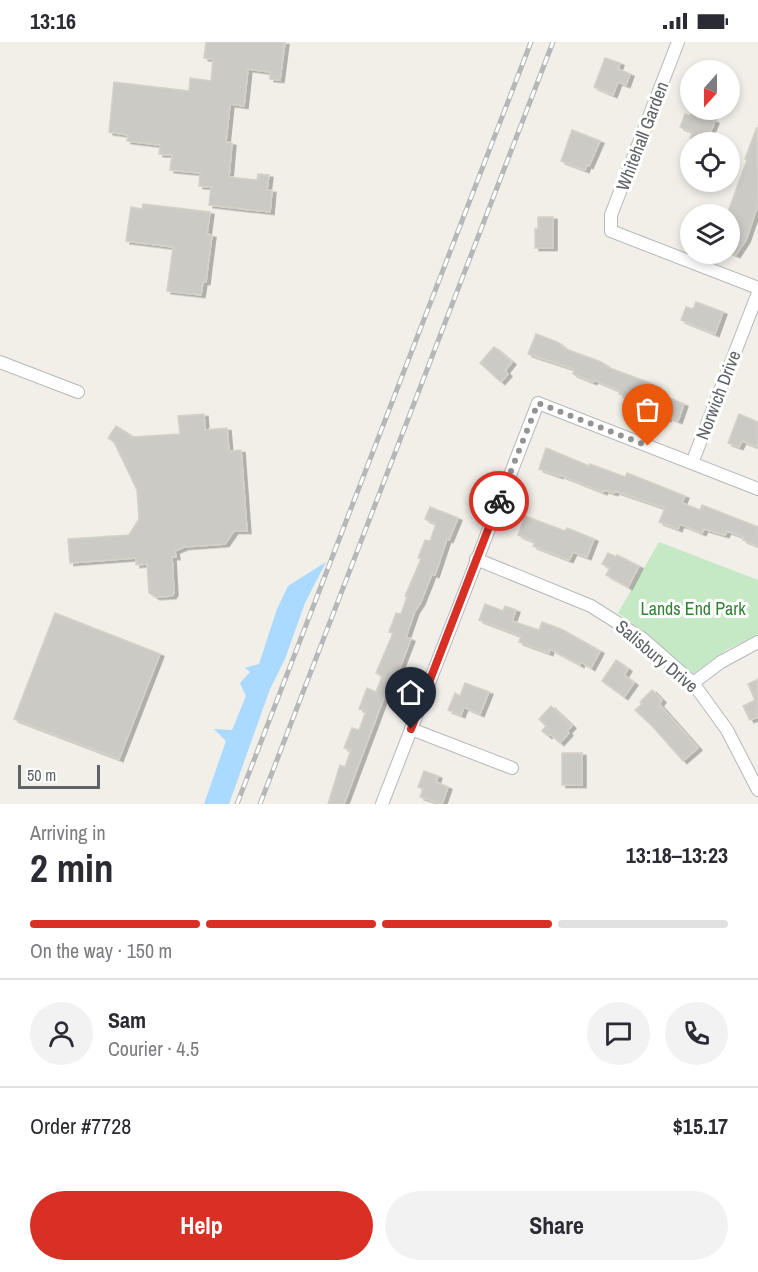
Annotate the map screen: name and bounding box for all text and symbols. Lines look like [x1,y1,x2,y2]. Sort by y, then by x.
text: 13:16 [30,6,76,36]
north arrow [680,60,740,120]
map controls [680,60,740,264]
street label: Whitehall Garden [610,78,674,194]
button: locate [680,132,740,192]
button: layers [680,204,740,264]
street label: Norwich Drive [690,347,746,443]
pin [622,384,673,446]
icon: bag [631,393,664,426]
courier [469,471,529,531]
icon: bike [483,485,516,518]
park label: Lands End Park [640,596,746,621]
street label: Salisbury Drive [610,614,704,698]
pin [385,667,436,729]
icon: home [394,676,427,709]
scale bar [18,762,100,790]
text: 50 m [27,764,56,786]
text: Arriving in [30,819,106,846]
text: 13:18–13:23 [626,840,728,870]
text: 2 min [30,842,114,894]
text: On the way · 150 m [30,937,172,964]
button: person [30,1002,93,1065]
button: chat [587,1002,650,1065]
button: phone [665,1002,728,1065]
text: Sam [108,1005,146,1035]
text: Courier · 4.5 [108,1035,199,1062]
text: Order #7728 [30,1111,131,1141]
text: $15.17 [673,1111,728,1141]
button: Help [30,1191,373,1260]
button: Share [385,1191,728,1260]

